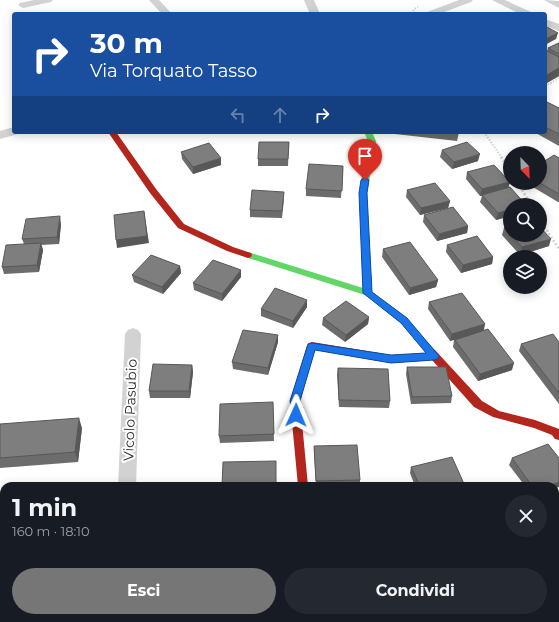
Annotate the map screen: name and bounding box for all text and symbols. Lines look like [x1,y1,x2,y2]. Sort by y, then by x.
text: 30 m [90,26,163,60]
icon: right [24,28,76,80]
text: Via Torquato Tasso [90,60,257,82]
icon: left [227,104,249,126]
icon: ahead [269,104,291,126]
icon: right [311,104,333,126]
pin [348,139,382,180]
icon: arrive [354,145,376,167]
north arrow [503,146,547,190]
map controls [503,146,547,294]
button: search [503,198,547,242]
button: layers [503,250,547,294]
street label: Vicolo Pasubio [119,358,141,461]
position arrow [275,394,317,436]
text: 1 min [12,493,77,522]
button: close [505,495,547,537]
text: 160 m · 18:10 [12,523,90,539]
button: Esci [12,568,276,614]
button: Condividi [284,568,547,614]

